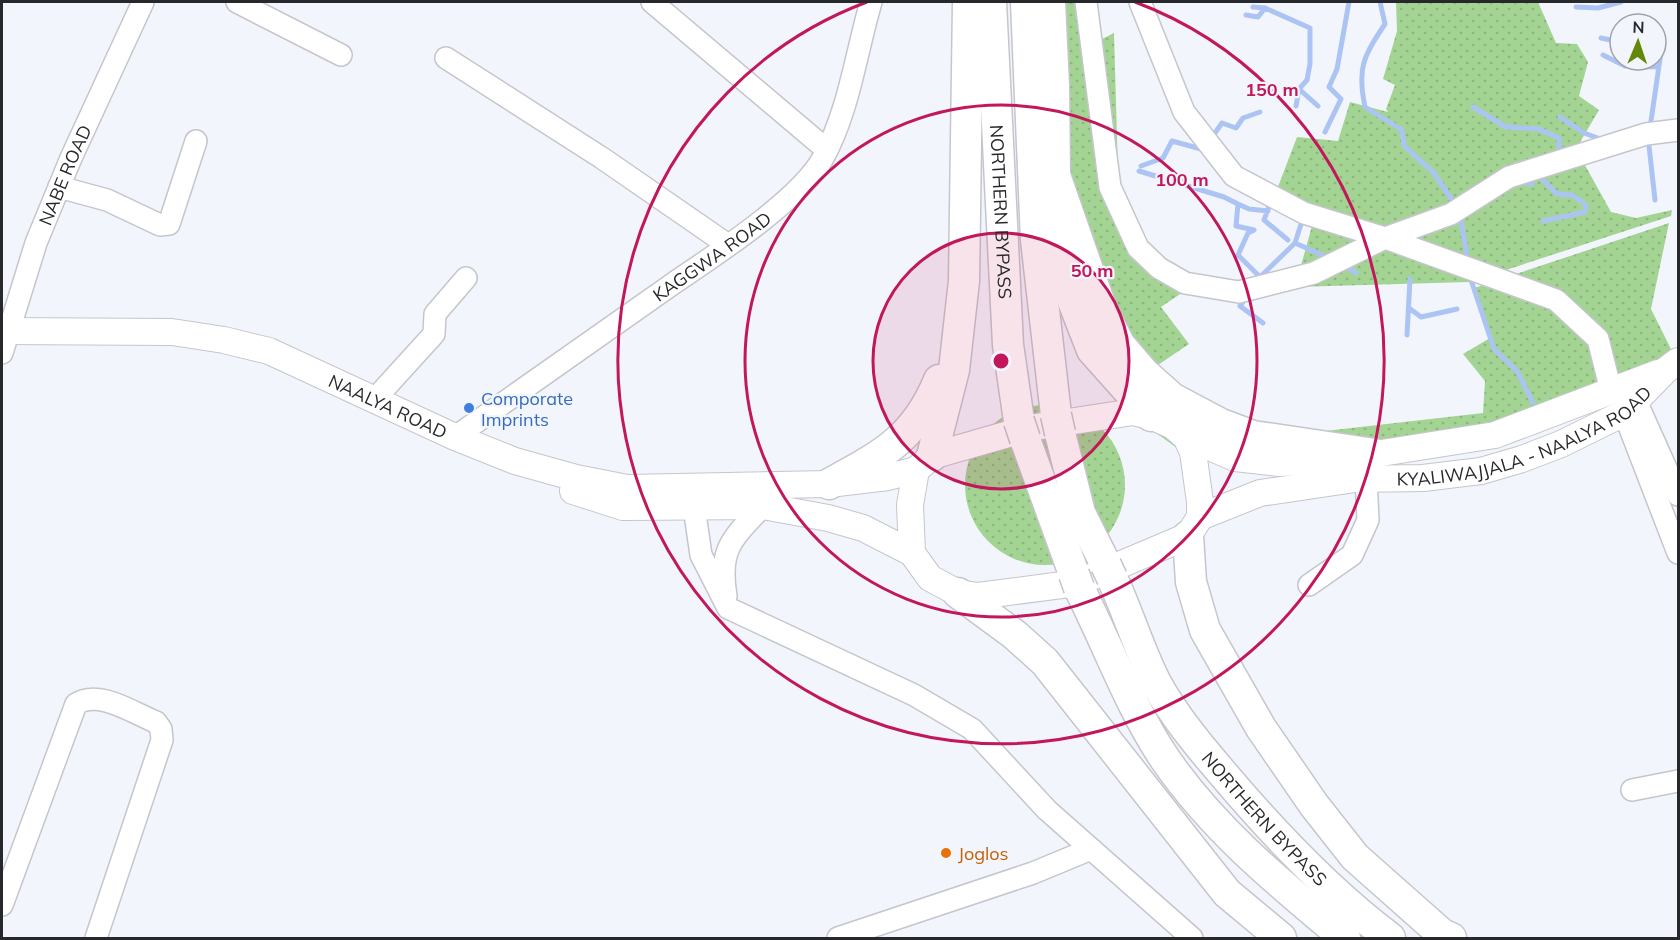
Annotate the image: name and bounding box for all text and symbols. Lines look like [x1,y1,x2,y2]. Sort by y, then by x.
north arrow [1608,12,1668,72]
text: N [1632,17,1645,37]
text: 150 m [1245,78,1299,101]
street label: NABE ROAD [33,121,96,229]
street label: NORTHERN BYPASS [986,124,1017,299]
text: 100 m [1155,168,1209,191]
street label: KAGGWA ROAD [648,206,776,306]
text: 50 m [1071,259,1113,282]
centre of rings [991,351,1011,371]
street label: NAALYA ROAD [325,369,451,443]
street label: KYALIWAJJALA - NAALYA ROAD [1396,381,1656,490]
place label: Comporate Imprints [481,387,573,431]
marker: Comporate Imprints [462,401,476,415]
street label: NORTHERN BYPASS [1197,747,1332,890]
place label: Joglos [958,842,1009,865]
marker: Joglos [939,846,953,860]

